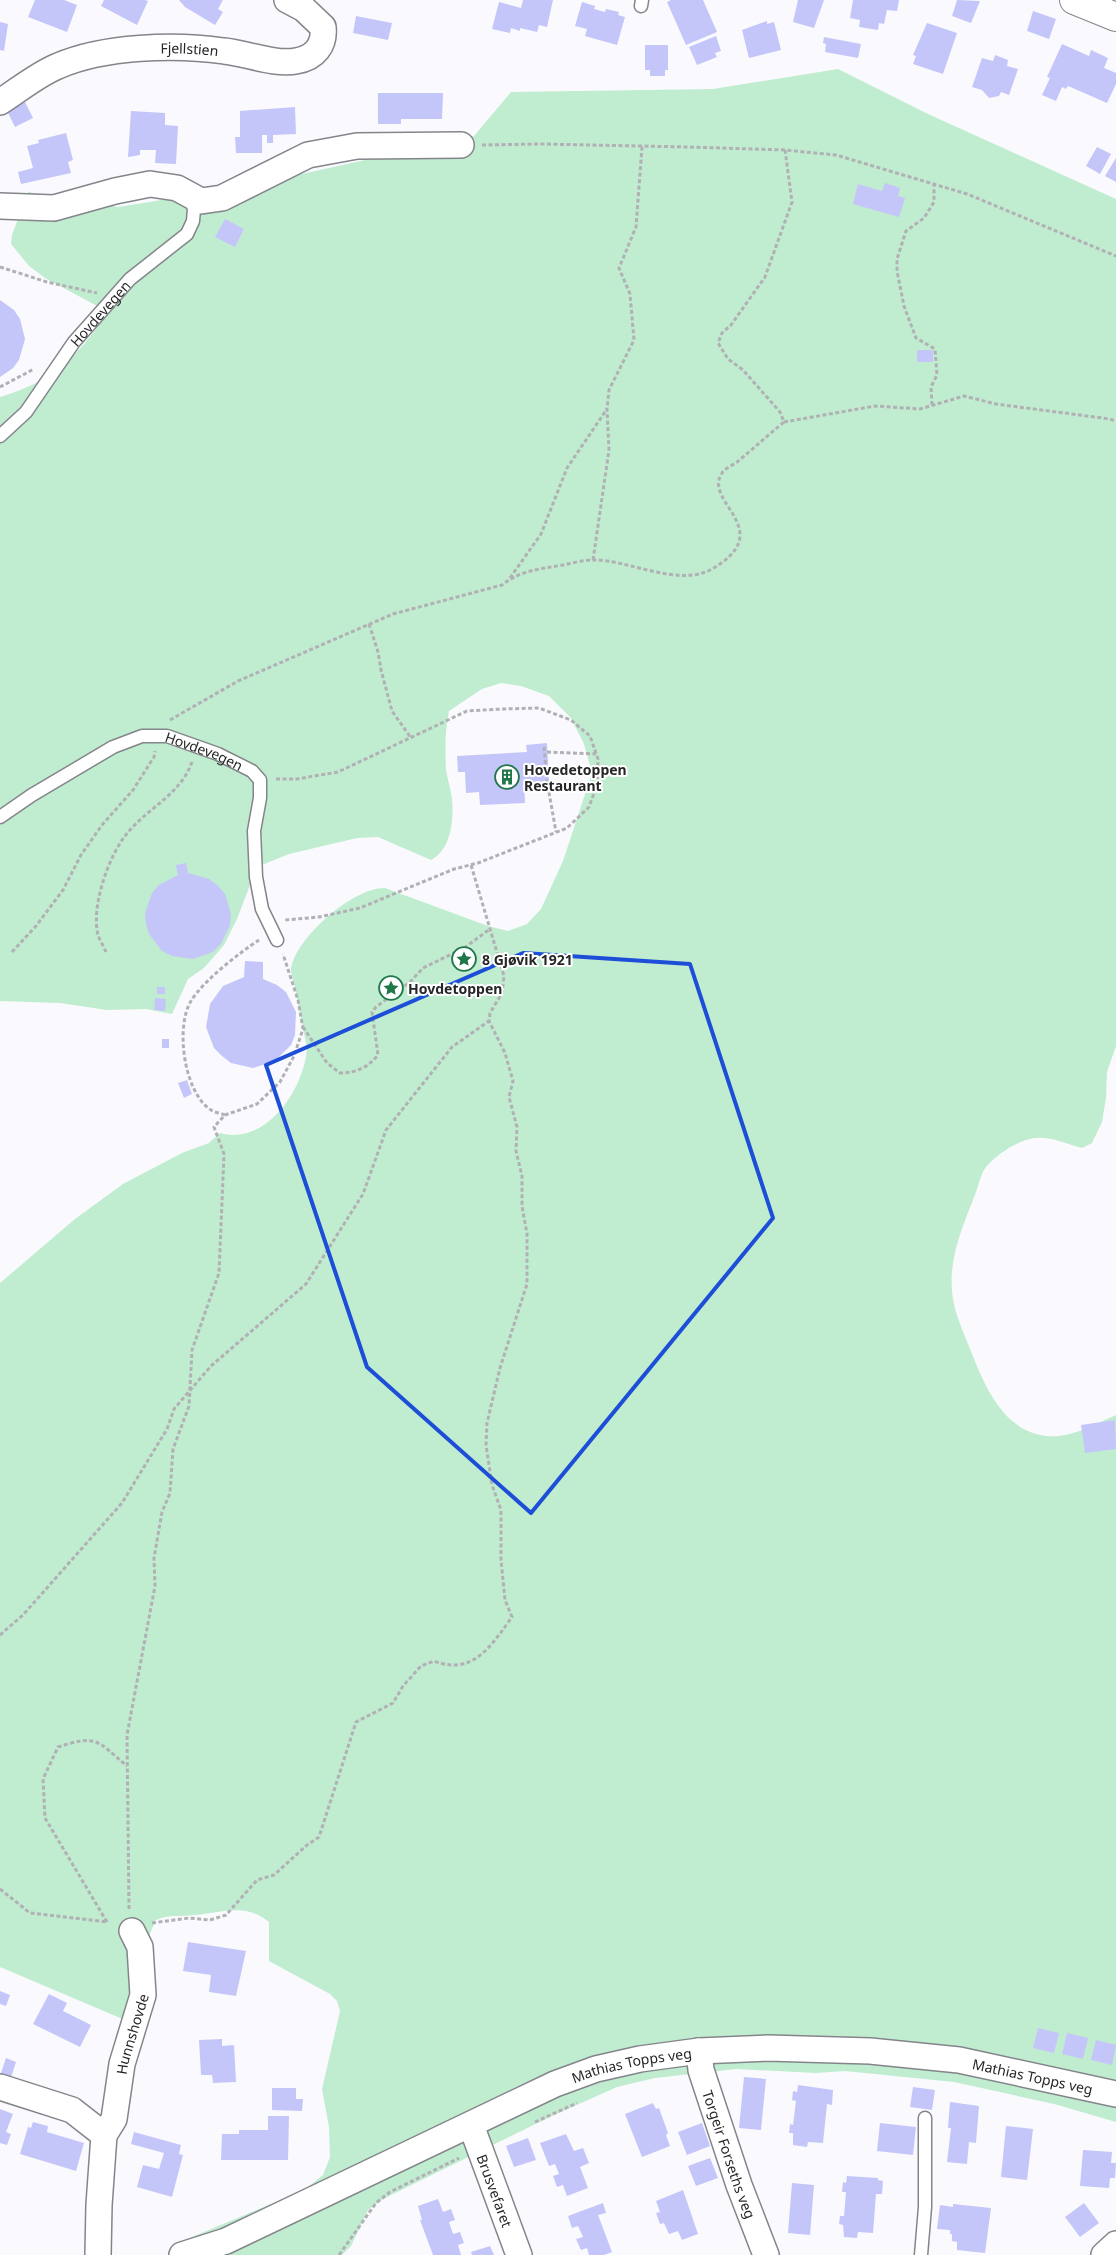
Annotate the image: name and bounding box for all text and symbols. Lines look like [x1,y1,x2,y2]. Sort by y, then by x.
street label: Fjellstien [160,38,220,60]
street label: Hovdevegen [65,276,134,350]
street label: Hovdevegen [163,727,246,775]
place label: Hovedetoppen Restaurant [524,760,627,795]
building icon: Hovedetoppen Restaurant [494,764,520,790]
place icon: 8 Gjøvik 1921 [451,946,477,972]
place label: 8 Gjøvik 1921 [482,950,573,969]
place icon: Hovdetoppen [378,975,404,1001]
place label: Hovdetoppen [408,979,502,998]
street label: Hunnshovde [111,1991,152,2075]
street label: Mathias Topps veg [569,2043,693,2087]
street label: Mathias Topps veg [971,2054,1095,2098]
street label: Torgeir Forseths veg [699,2088,760,2221]
street label: Brusvefaret [473,2152,517,2230]

